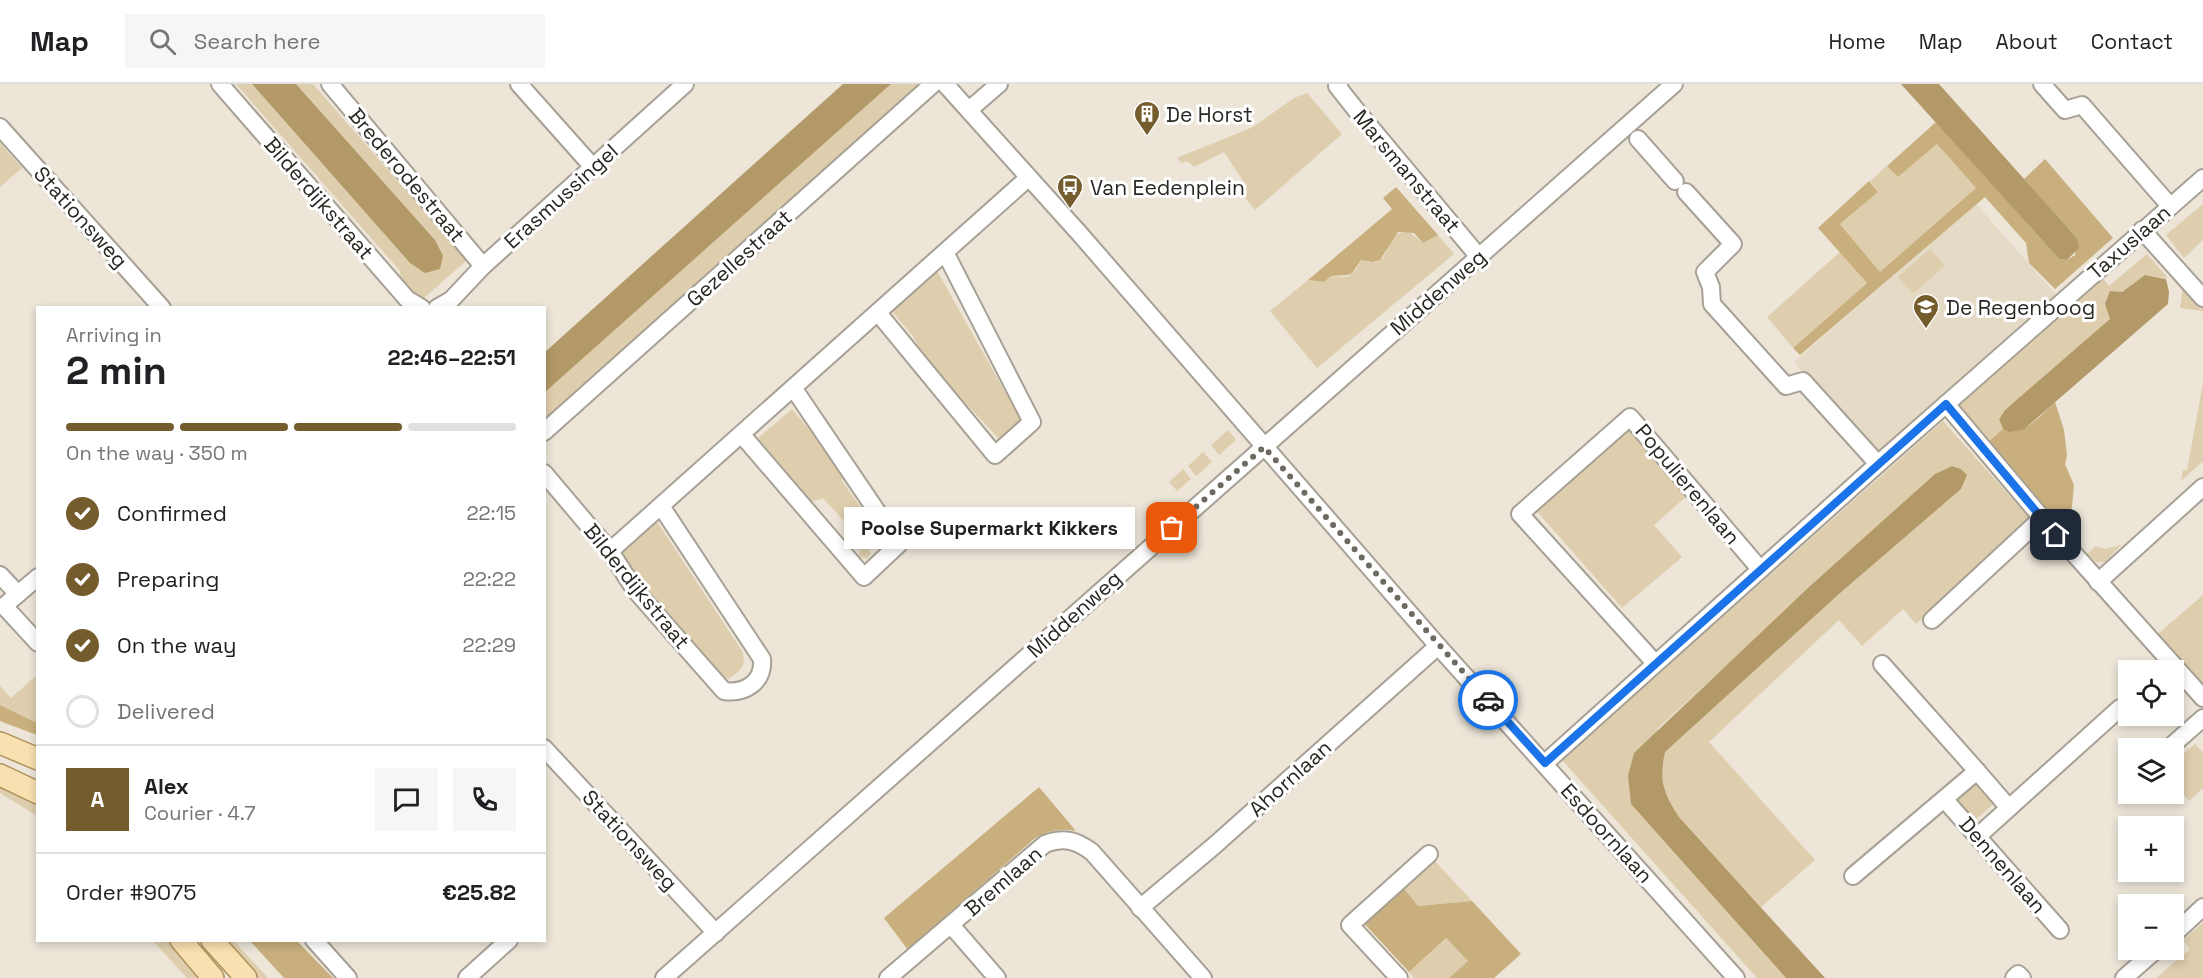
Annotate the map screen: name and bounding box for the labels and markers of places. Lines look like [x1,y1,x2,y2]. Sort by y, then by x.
building icon: De Horst [1132,99,1162,137]
place label: De Horst [1166,101,1253,128]
bus stop icon: Van Eedenplein [1055,172,1085,210]
place label: Van Eedenplein [1090,174,1245,201]
school or university icon: De Regenboog [1911,292,1941,330]
place label: De Regenboog [1946,294,2095,321]
pin [1146,502,1197,553]
callout: Poolse Supermarkt Kikkers [845,507,1136,549]
pin [2030,509,2081,560]

